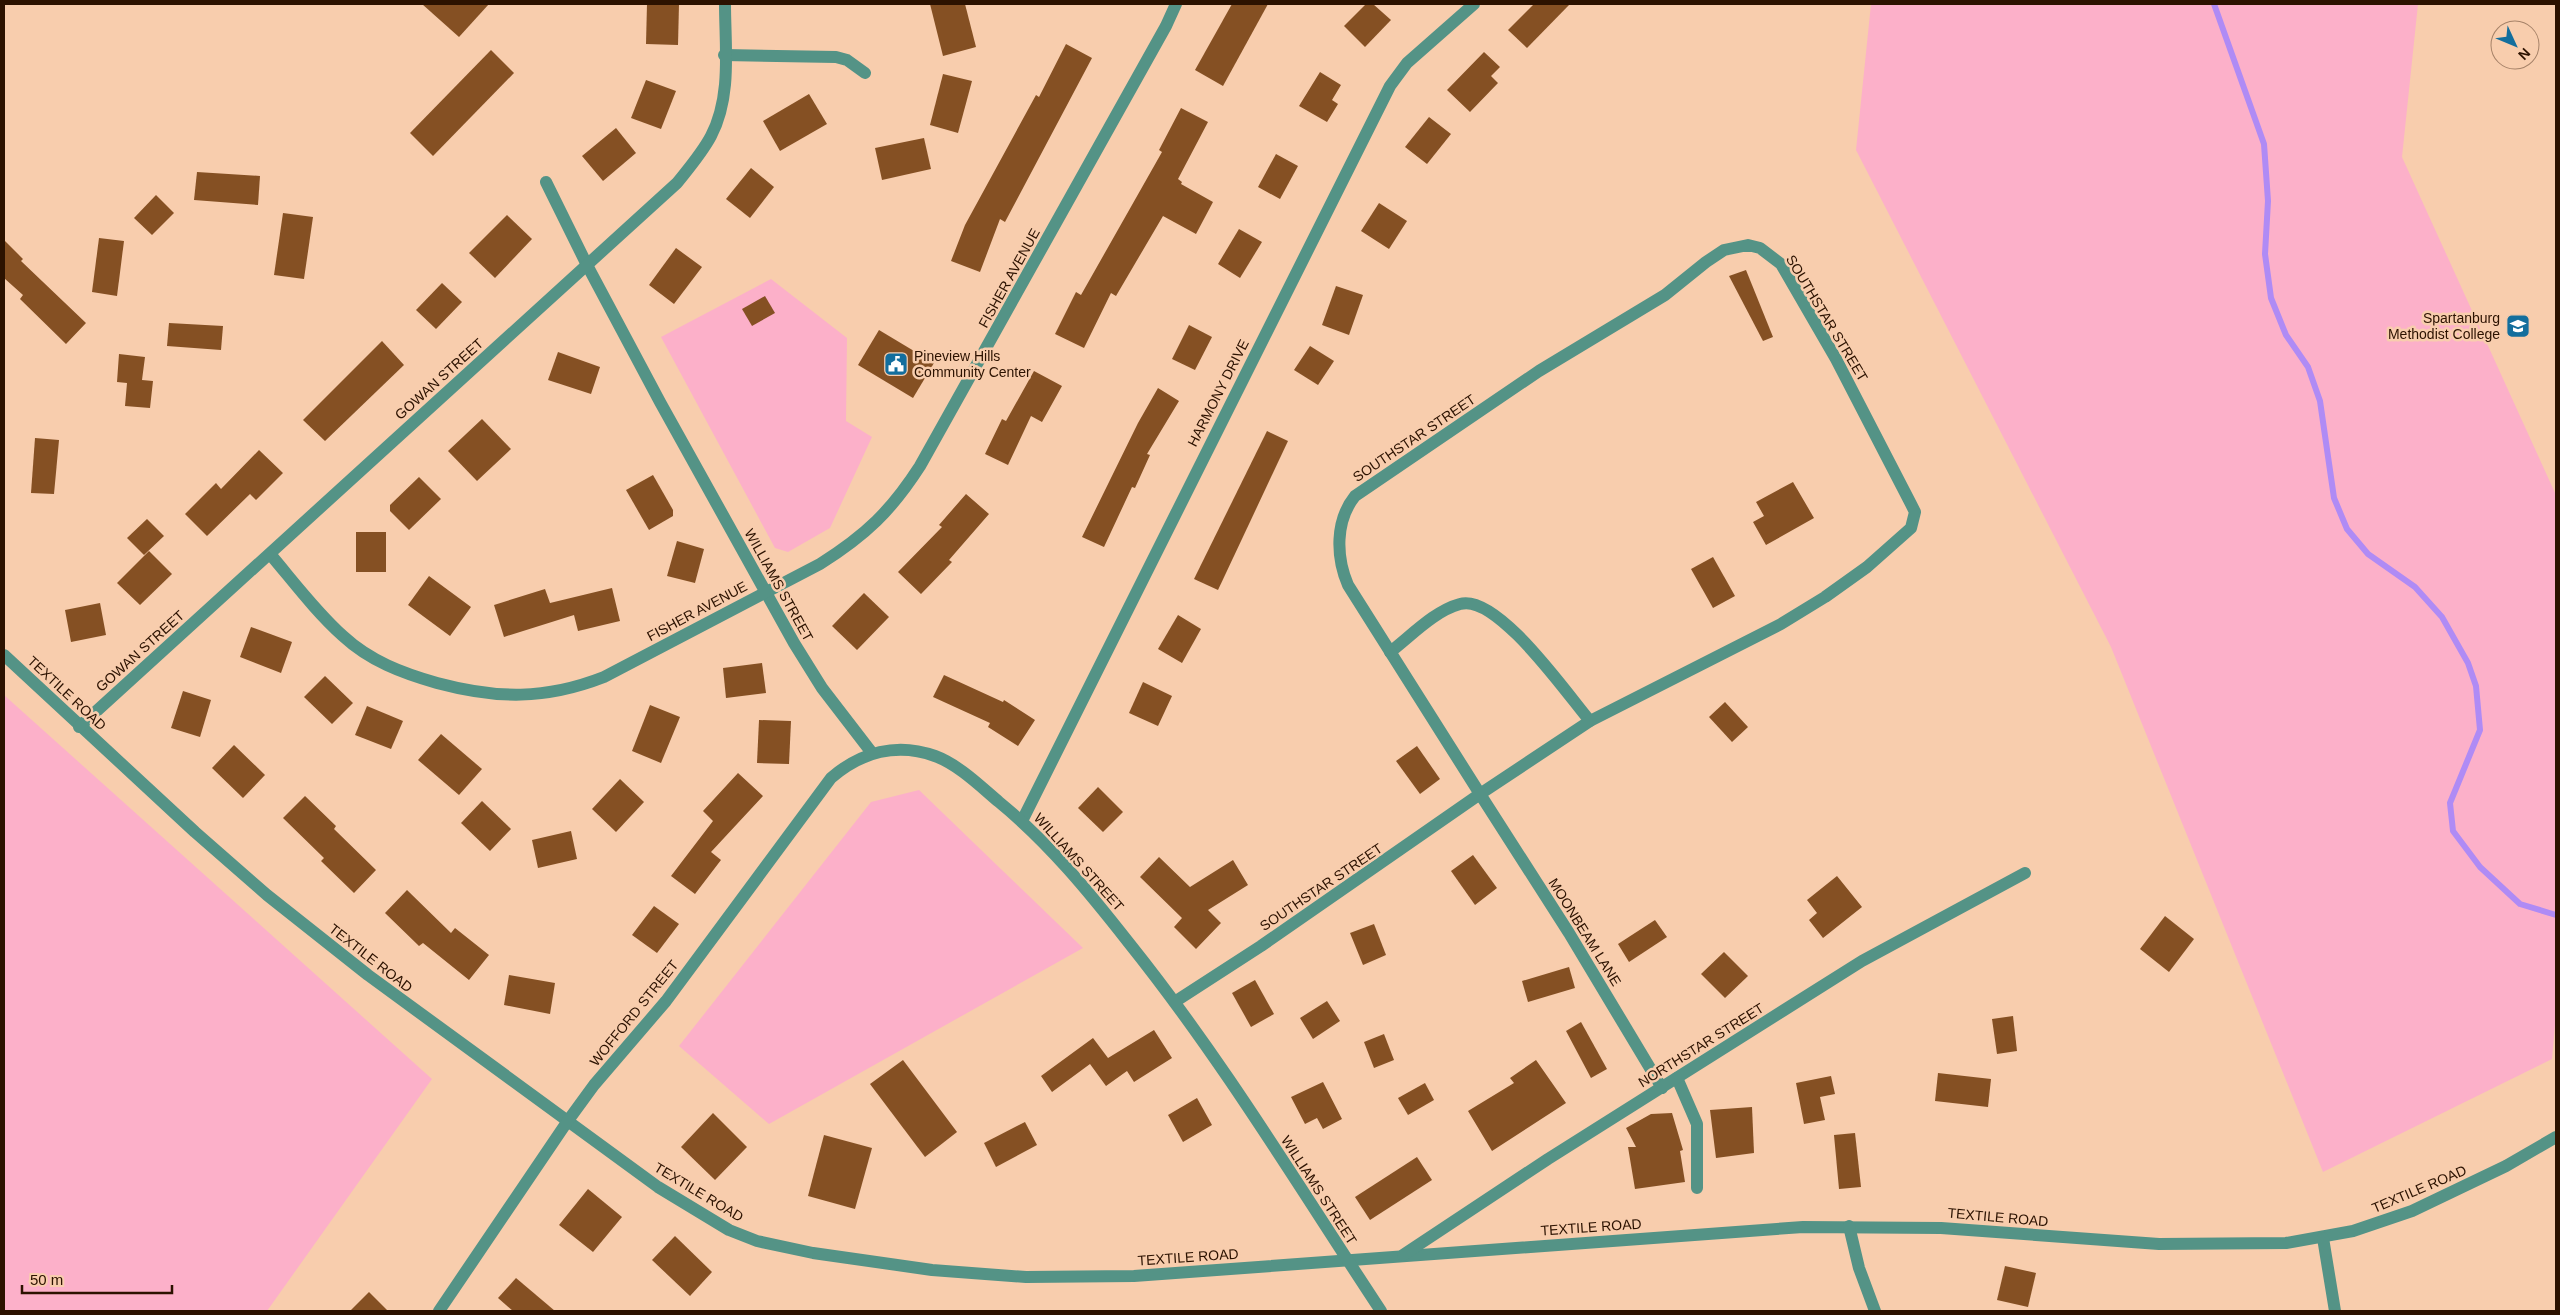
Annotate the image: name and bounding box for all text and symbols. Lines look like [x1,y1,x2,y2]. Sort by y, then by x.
north arrow [2490,20,2540,70]
text: N [2515,45,2534,63]
street label: FISHER AVENUE [975,226,1043,330]
street label: SOUTHSTAR STREET [1783,252,1871,384]
place label: Spartanburg Methodist College [2388,310,2500,342]
school or university icon: Spartanburg Methodist College [2505,313,2531,339]
street label: GOWAN STREET [392,335,487,423]
street label: HARMONY DRIVE [1184,337,1252,449]
place label: Pineview Hills Community Center [914,348,1031,380]
public building icon: Pineview Hills Community Center [883,351,909,377]
street label: SOUTHSTAR STREET [1350,391,1479,485]
street label: WILLIAMS STREET [741,526,817,644]
street label: FISHER AVENUE [644,578,750,644]
street label: GOWAN STREET [93,607,188,695]
street label: TEXTILE ROAD [25,653,109,733]
street label: WILLIAMS STREET [1031,810,1127,915]
street label: SOUTHSTAR STREET [1257,840,1386,934]
street label: MOONBEAM LANE [1545,875,1625,989]
street label: TEXTILE ROAD [326,921,416,995]
street label: WOFFORD STREET [586,957,682,1069]
street label: NORTHSTAR STREET [1635,1000,1767,1090]
street label: WILLIAMS STREET [1278,1133,1360,1248]
street label: TEXTILE ROAD [652,1159,746,1225]
street label: TEXTILE ROAD [2369,1162,2469,1216]
street label: TEXTILE ROAD [1947,1205,2049,1229]
street label: TEXTILE ROAD [1540,1215,1642,1239]
street label: TEXTILE ROAD [1137,1245,1239,1269]
scale bar [22,1262,172,1294]
text: 50 m [30,1271,63,1288]

